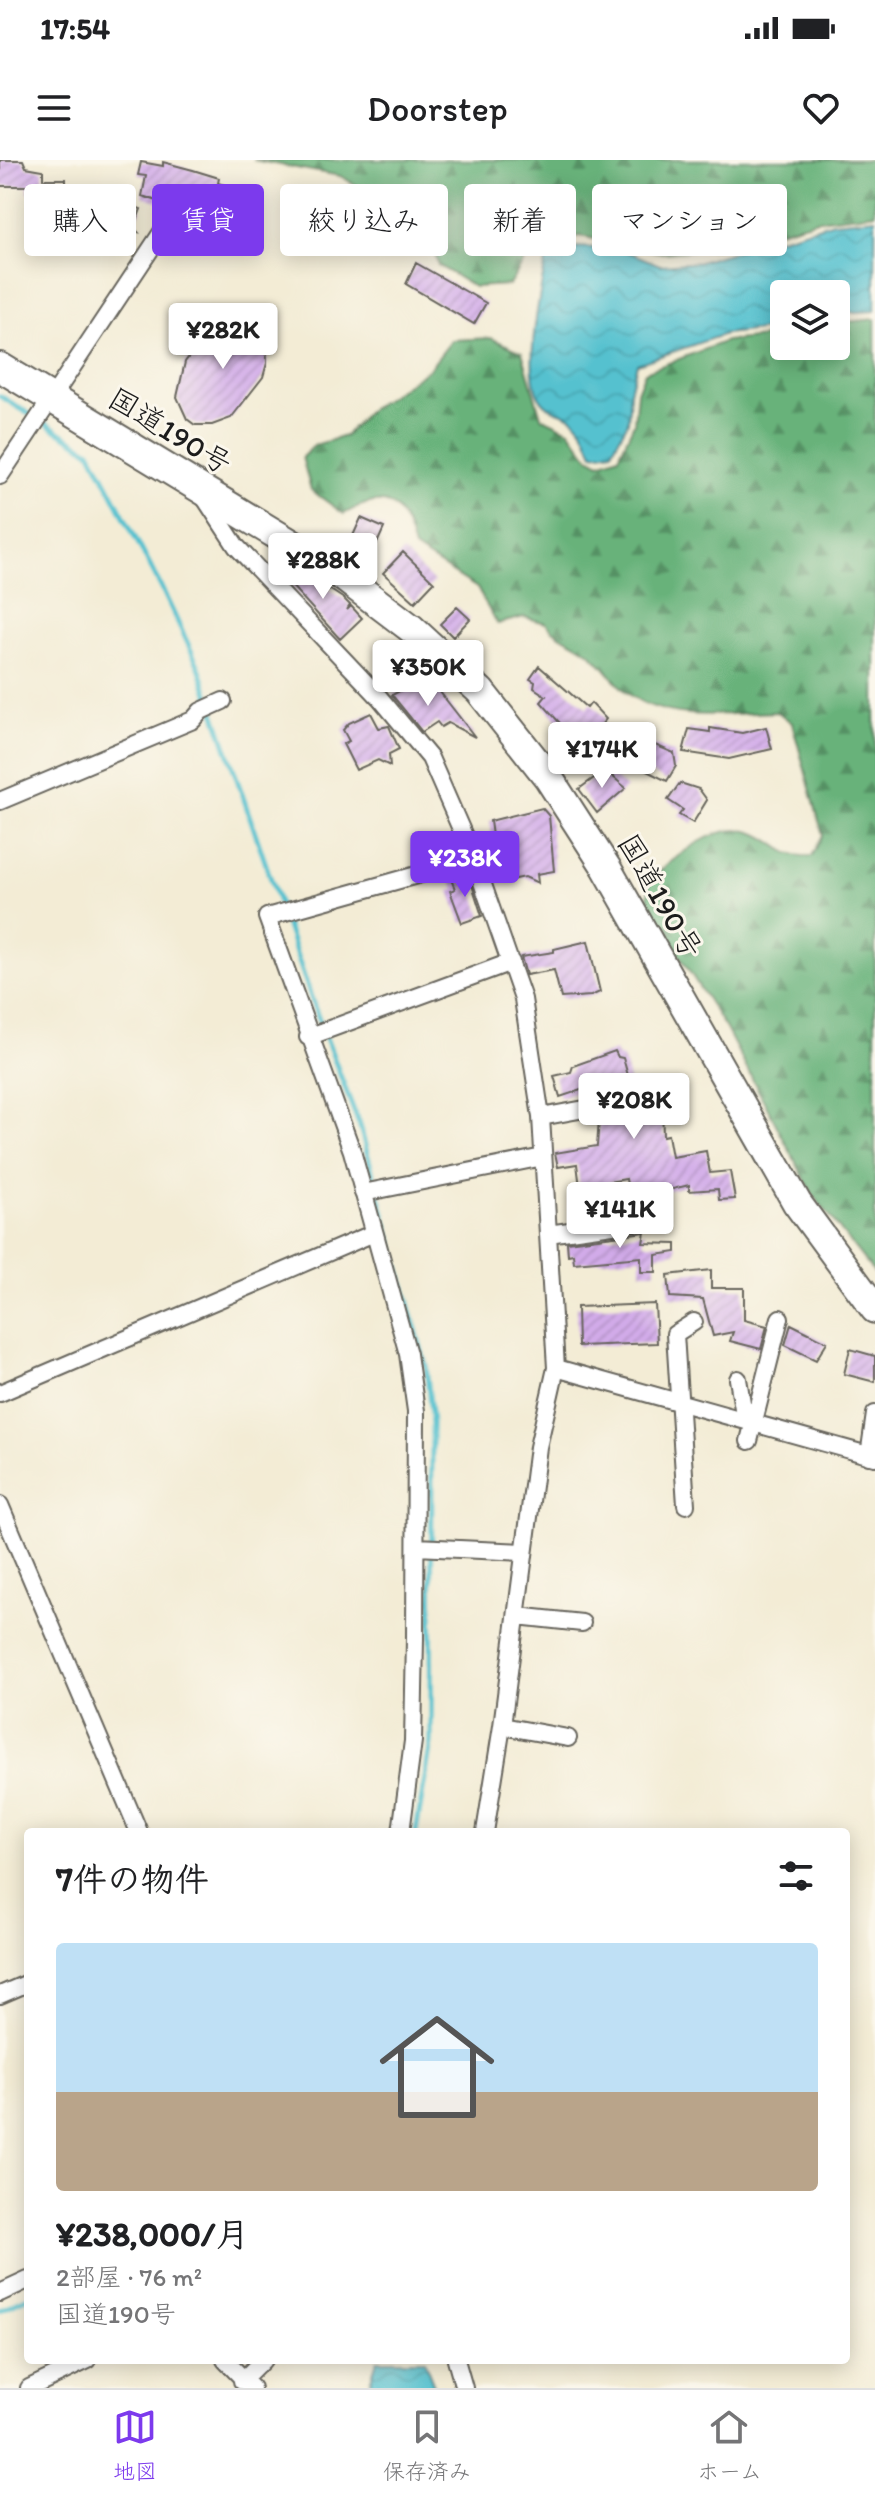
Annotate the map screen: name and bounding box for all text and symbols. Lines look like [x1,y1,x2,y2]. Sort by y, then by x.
text: 17:54 [40,10,110,47]
icon: menu [32,86,76,130]
icon: heart [799,86,843,130]
text: Doorstep [367,87,508,130]
chip: 購入 [24,184,136,256]
chip: 賃貸 [152,184,264,256]
chip: 絞り込み [280,184,448,256]
chip: 新着 [464,184,576,256]
chip: マンション [592,184,787,256]
map controls [770,280,850,360]
button: layers [770,280,850,360]
pin: ¥282K [167,303,279,371]
text: ¥282K [187,313,259,345]
street label: 国道190号 [102,379,239,482]
pin: ¥288K [267,533,379,601]
text: ¥288K [286,543,360,575]
pin: ¥350K [372,640,484,708]
text: ¥350K [390,650,466,682]
pin: ¥174K [546,722,658,790]
text: ¥174K [566,732,638,764]
street label: 国道190号 [610,827,711,965]
pin: ¥238K [409,831,521,899]
text: ¥238K [428,841,502,873]
pin: ¥208K [578,1073,690,1141]
text: ¥208K [596,1083,672,1115]
pin: ¥141K [564,1182,676,1250]
text: ¥141K [585,1192,655,1224]
icon: filters [774,1854,818,1898]
text: 7件の物件 [56,1859,209,1900]
icon: home [365,1995,509,2139]
text: ¥238,000/月 [56,2214,249,2255]
text: 2部屋 · 76 m² [56,2261,202,2293]
text: 国道190号 [56,2298,176,2330]
tab: 地図 [113,2405,157,2485]
tab: 保存済み [383,2405,471,2485]
tab: ホーム [697,2405,762,2485]

